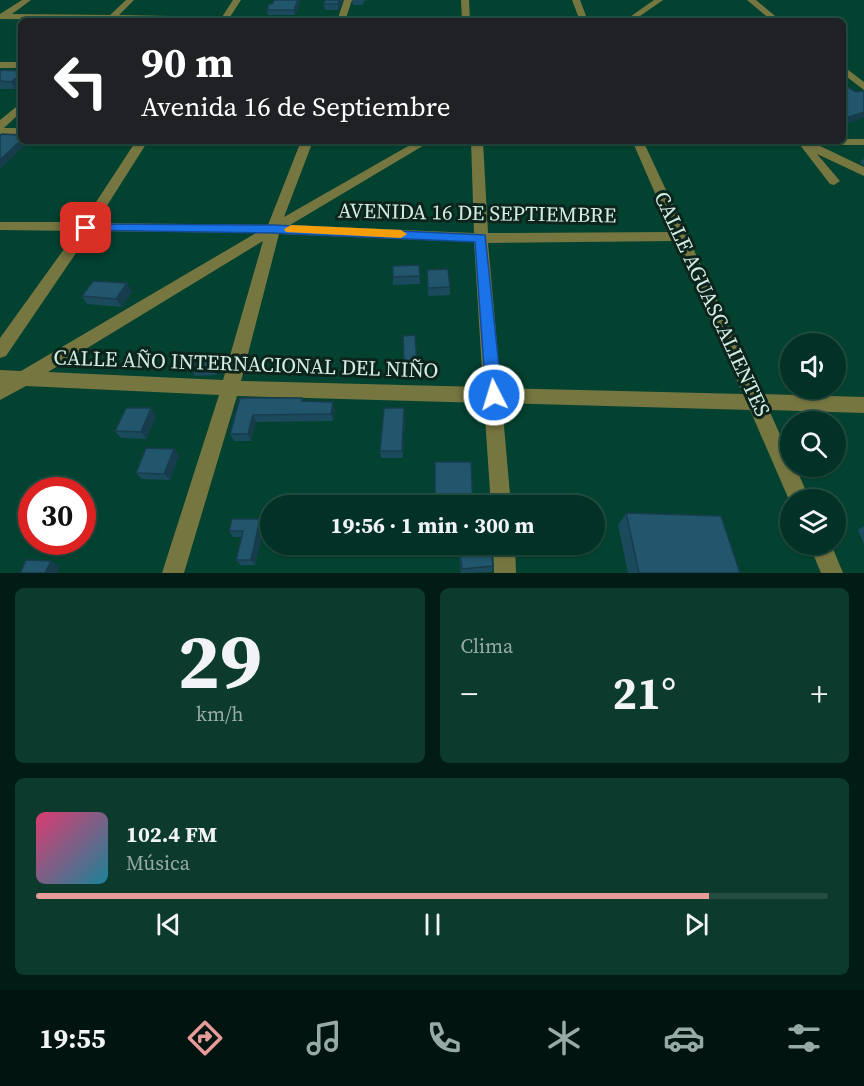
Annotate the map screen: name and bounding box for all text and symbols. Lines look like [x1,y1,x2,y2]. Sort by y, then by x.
text: 90 m [141,33,234,91]
icon: left [42,42,120,120]
text: Avenida 16 de Septiembre [141,88,451,125]
street label: CALLE AGUASCALIENTES [647,187,777,421]
street label: AVENIDA 16 DE SEPTIEMBRE [338,196,616,229]
pin [60,202,111,253]
icon: arrive [69,211,102,244]
map controls [780,333,846,555]
button: sound [780,333,846,399]
street label: CALLE AÑO INTERNACIONAL DEL NIÑO [53,342,439,385]
position arrow [462,363,526,427]
button: search [780,411,846,477]
speed limit sign: 30 [18,477,96,555]
button: layers [780,489,846,555]
text: 19:56 · 1 min · 300 m [331,510,534,540]
text: 29 [177,607,262,714]
text: Clima [461,632,513,660]
text: 21° [612,662,676,724]
text: − [461,671,478,716]
text: + [810,671,828,716]
text: km/h [196,700,244,728]
text: 102.4 FM [126,819,217,849]
text: Música [126,849,190,877]
icon: previous [152,908,185,941]
icon: pause [416,908,449,941]
icon: next [680,908,713,941]
icon: directions [184,1017,226,1059]
icon: music [303,1017,345,1059]
icon: phone [423,1017,465,1059]
icon: climate [543,1017,585,1059]
icon: car [663,1017,705,1059]
icon: filters [783,1017,825,1059]
text: 19:55 [39,1020,106,1057]

